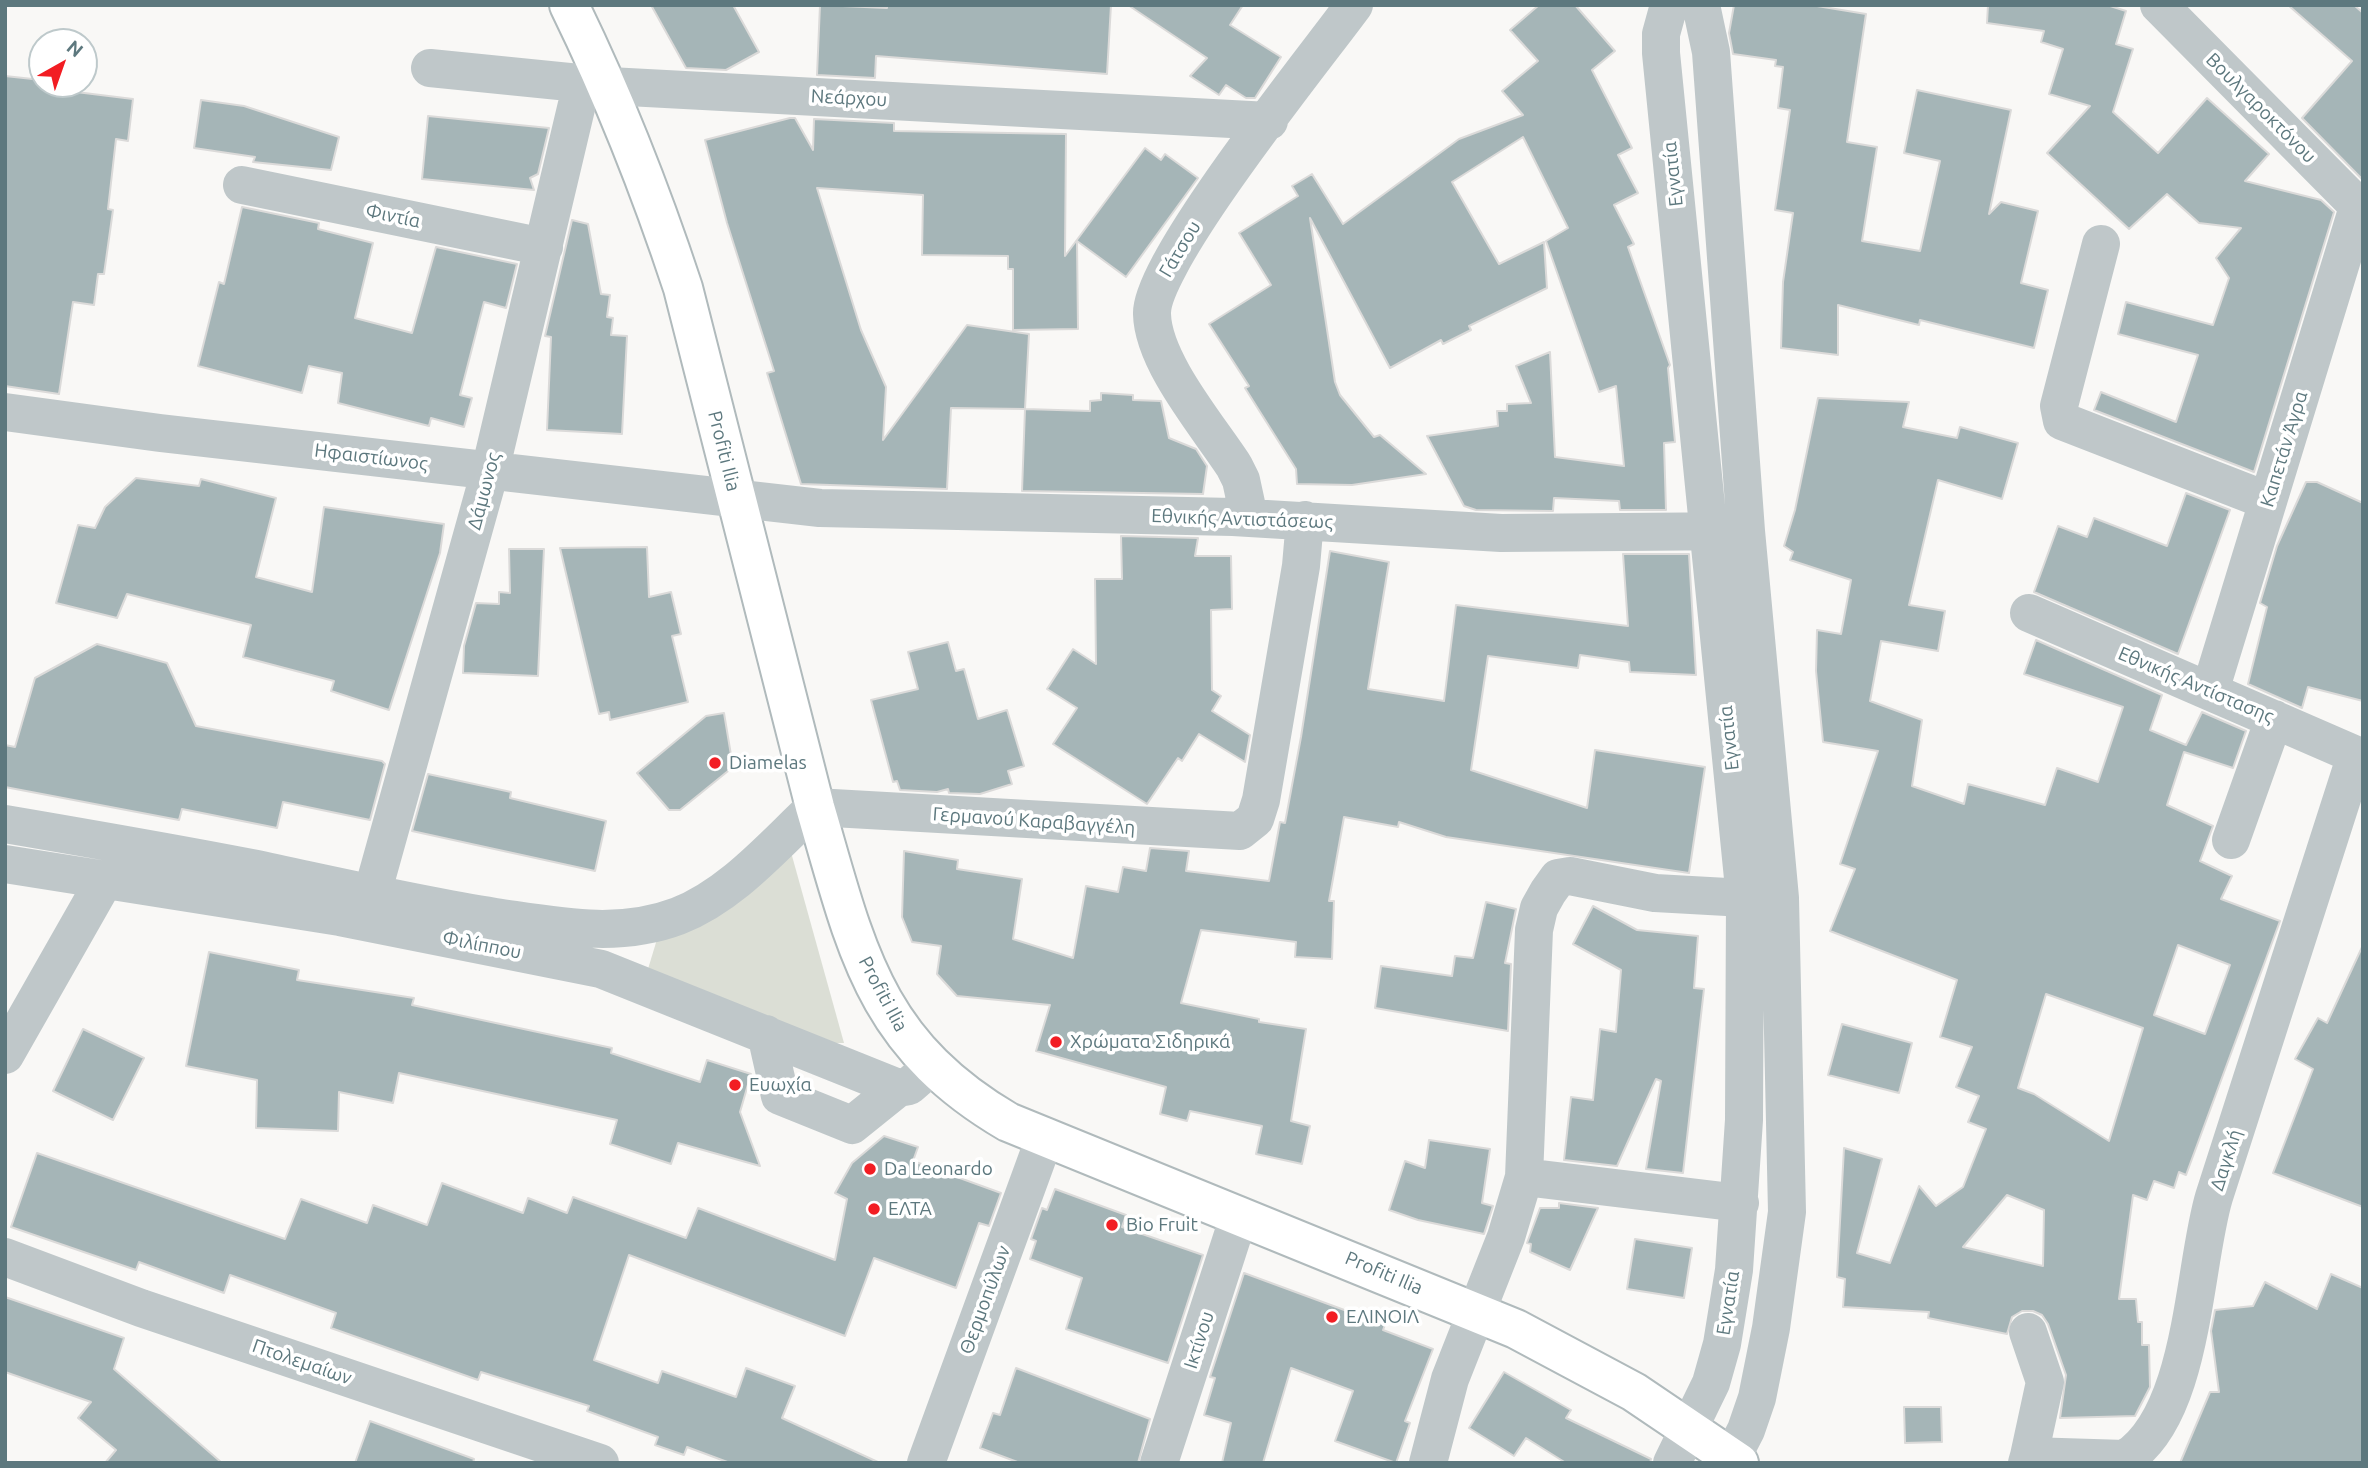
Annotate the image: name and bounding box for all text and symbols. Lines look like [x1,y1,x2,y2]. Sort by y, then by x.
north arrow [28,28,98,98]
text: N [63,35,88,61]
street label: Βουλγαροκτόνου [2201,48,2321,168]
street label: Νεάρχου [810,85,888,111]
street label: Εγνατία [1658,140,1688,208]
street label: Φιντία [364,199,422,233]
street label: Γάτσου [1154,217,1206,281]
street label: Καπετάν Άγρα [2256,388,2312,510]
street label: Profiti Ilia [703,408,745,494]
street label: Ηφαιστίωνος [313,439,429,475]
street label: Δάμωνος [463,450,505,532]
street label: Εθνικής Αντιστάσεως [1151,504,1333,534]
street label: Εθνικής Αντίστασης [2115,642,2277,728]
street label: Εγνατία [1714,704,1744,772]
place label: Diamelas [729,752,807,774]
marker: Diamelas [707,755,723,771]
street label: Γερμανού Καραβαγγέλη [932,803,1136,839]
street label: Φιλίππου [441,926,523,964]
street label: Profiti Ilia [854,952,912,1036]
place label: Χρώματα Σιδηρικά [1070,1031,1230,1053]
marker: Χρώματα Σιδηρικά [1048,1034,1064,1050]
place label: Ευωχία [749,1074,812,1096]
marker: Ευωχία [727,1077,743,1093]
street label: Δαγκλή [2205,1126,2247,1194]
place label: Da Leonardo [884,1158,993,1180]
marker: Da Leonardo [862,1161,878,1177]
place label: ΕΛΤΑ [888,1198,932,1220]
marker: ΕΛΤΑ [866,1201,882,1217]
place label: Bio Fruit [1126,1214,1198,1236]
marker: Bio Fruit [1104,1217,1120,1233]
street label: Θερμοπύλων [955,1243,1015,1357]
street label: Profiti Ilia [1342,1246,1426,1300]
street label: Εγνατία [1712,1269,1744,1337]
place label: ΕΛΙΝΟΙΛ [1346,1306,1419,1328]
street label: Ικτίνου [1179,1308,1219,1372]
marker: ΕΛΙΝΟΙΛ [1324,1309,1340,1325]
street label: Πτολεμαίων [249,1334,355,1390]

